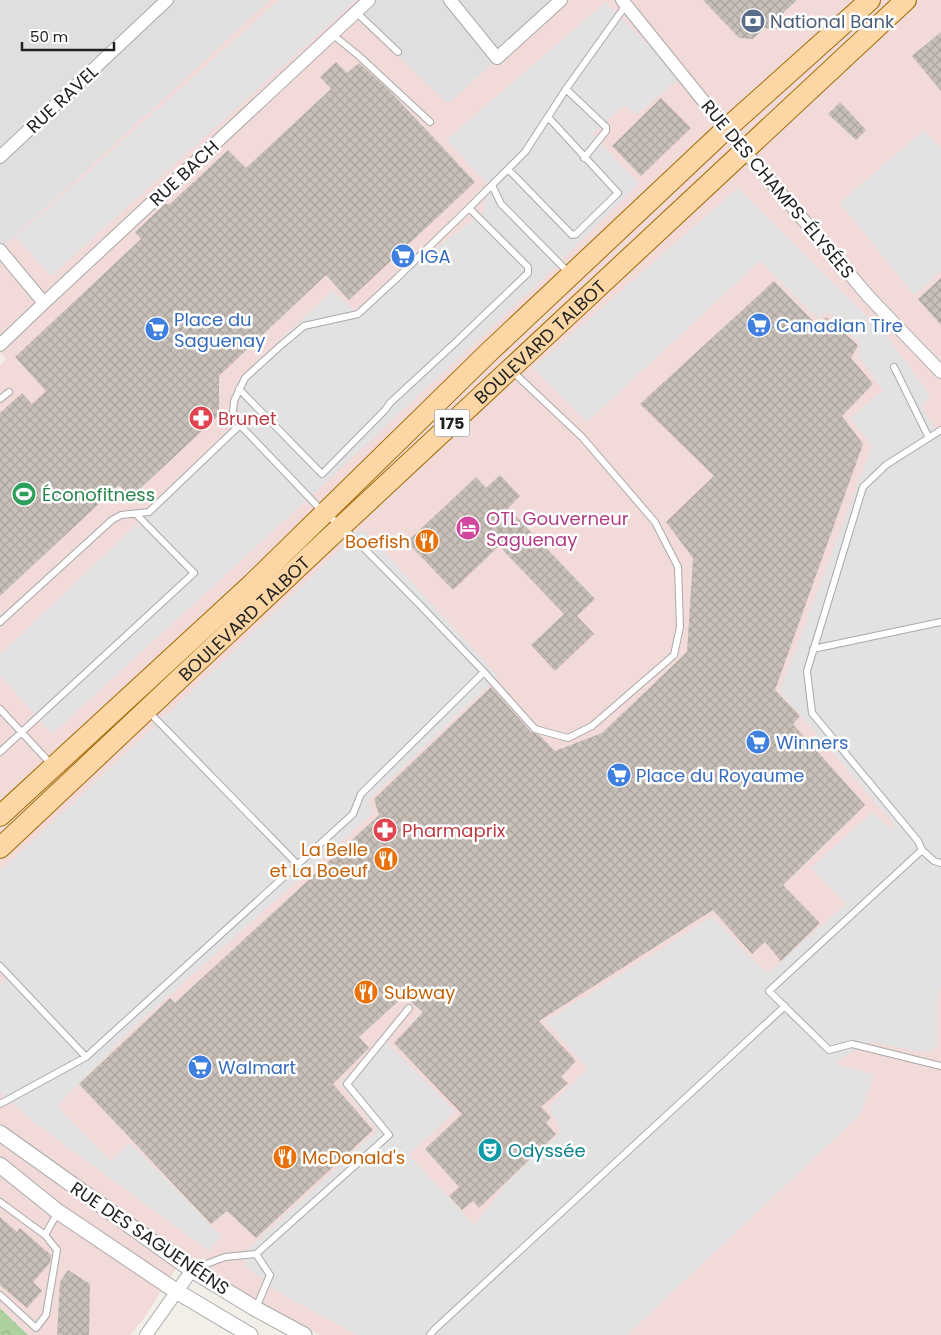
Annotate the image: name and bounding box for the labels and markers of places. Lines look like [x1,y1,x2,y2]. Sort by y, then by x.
bank icon: National Bank [740,8,766,34]
place label: National Bank [770,9,895,34]
supermarket icon: IGA [390,243,416,269]
place label: IGA [420,244,451,269]
place label: Place du Saguenay [174,307,265,353]
supermarket icon: Canadian Tire [746,312,772,338]
place label: Canadian Tire [776,313,903,338]
supermarket icon: Place du Saguenay [144,316,170,342]
pharmacy icon: Brunet [188,405,214,431]
place label: Brunet [218,406,277,431]
sports icon: Éconofitness [11,481,37,507]
place label: Éconofitness [42,482,155,507]
place label: OTL Gouverneur Saguenay [486,506,629,552]
hotel icon: OTL Gouverneur Saguenay [455,515,481,541]
restaurant icon: Boefish [414,528,440,554]
place label: Boefish [345,529,410,554]
supermarket icon: Winners [745,729,771,755]
place label: Winners [776,730,848,755]
supermarket icon: Place du Royaume [606,762,632,788]
place label: Place du Royaume [636,763,804,788]
pharmacy icon: Pharmaprix [372,817,398,843]
place label: Pharmaprix [402,818,506,843]
place label: La Belle et La Boeuf [270,837,368,883]
restaurant icon: La Belle et La Boeuf [373,846,399,872]
restaurant icon: Subway [353,979,379,1005]
place label: Subway [384,980,455,1005]
supermarket icon: Walmart [187,1054,213,1080]
place label: Walmart [218,1055,296,1080]
theatre icon: Odyssée [477,1137,503,1163]
place label: Odyssée [508,1138,586,1163]
restaurant icon: McDonald's [272,1144,298,1170]
place label: McDonald's [302,1145,405,1170]

